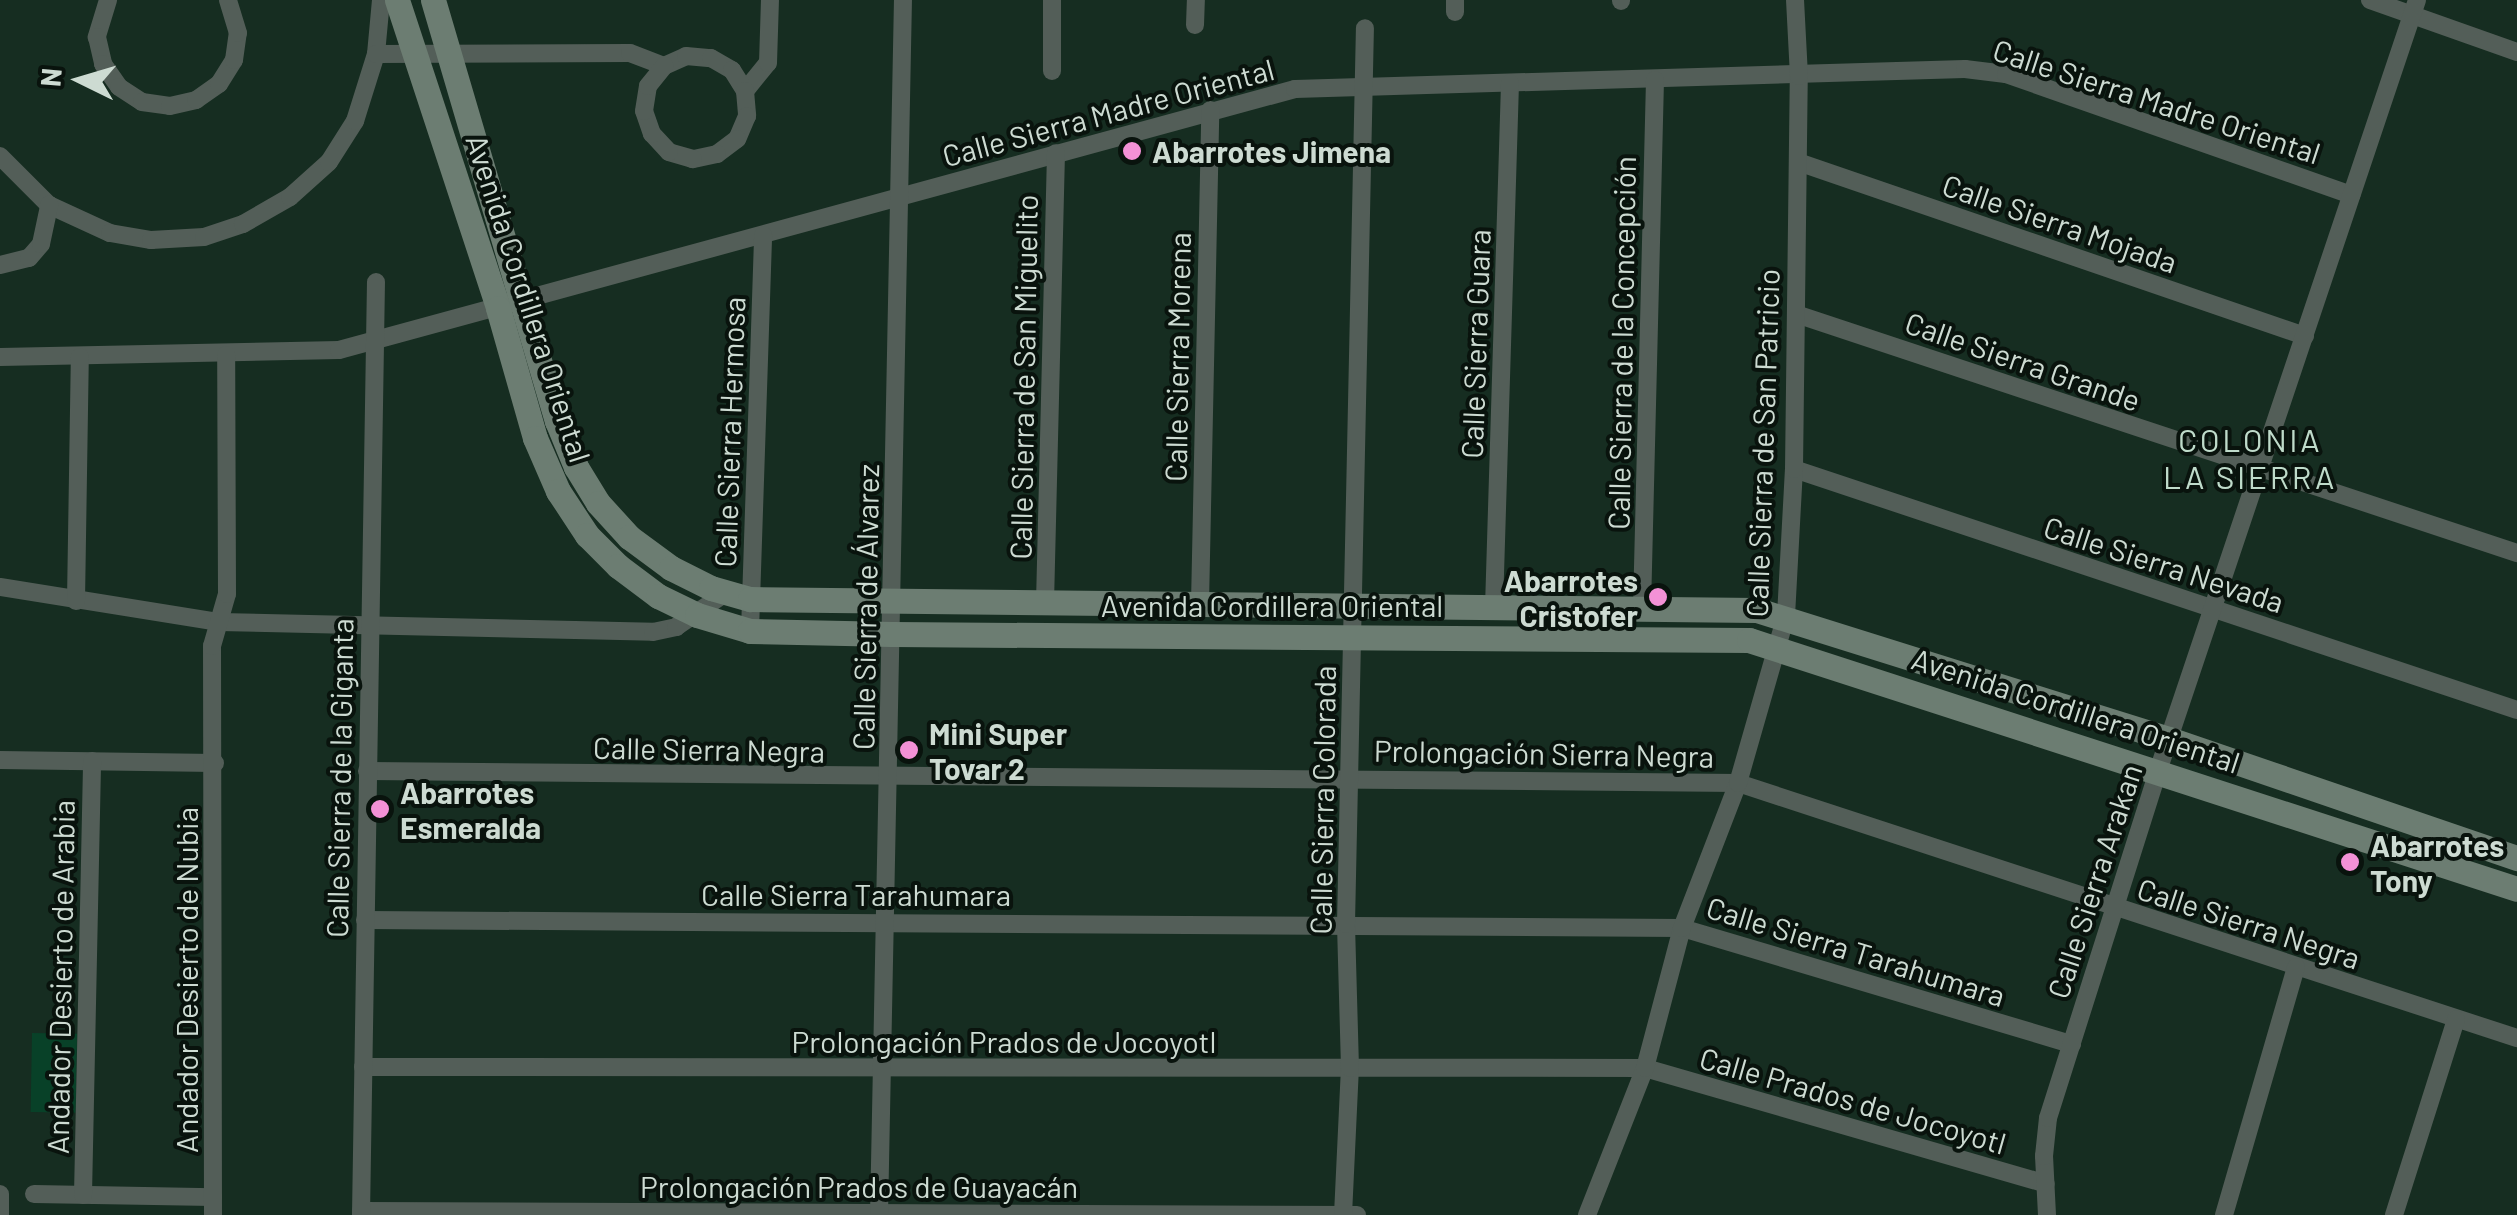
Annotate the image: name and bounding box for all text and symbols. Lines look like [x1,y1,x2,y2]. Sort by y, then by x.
north arrow [30,30,130,130]
street label: Calle Sierra Madre Oriental [1989,31,2325,171]
street label: Calle Sierra Madre Oriental [938,50,1278,174]
text: N [32,67,68,88]
street label: Avenida Cordillera Oriental [459,130,599,466]
place label: Abarrotes Jimena [1152,133,1391,169]
marker: Abarrotes Jimena [1121,140,1143,162]
street label: Calle Sierra de la Concepción [1600,156,1642,530]
street label: Calle Sierra Mojada [1938,166,2182,280]
street label: Calle Sierra de San Miguelito [1002,194,1044,560]
street label: Calle Sierra Guara [1453,229,1497,459]
street label: Calle Sierra Morena [1157,232,1197,482]
street label: Calle Sierra de San Patricio [1738,268,1786,618]
street label: Calle Sierra Hermosa [706,296,752,568]
street label: Calle Sierra Grande [1901,304,2145,418]
district label: COLONIA LA SIERRA [2163,421,2337,496]
street label: Calle Sierra de Álvarez [845,464,885,750]
street label: Calle Sierra Nevada [2039,508,2289,620]
place label: Abarrotes Cristofer [1504,562,1638,632]
marker: Abarrotes Cristofer [1647,586,1669,608]
street label: Avenida Cordillera Oriental [1101,587,1443,623]
street label: Calle Sierra de la Giganta [318,618,360,938]
street label: Avenida Cordillera Oriental [1908,640,2244,780]
street label: Calle Sierra Colorada [1302,665,1342,935]
place label: Mini Super Tovar 2 [929,715,1067,786]
street label: Calle Sierra Negra [593,729,825,769]
street label: Prolongación Sierra Negra [1374,732,1714,774]
marker: Mini Super Tovar 2 [898,739,920,761]
street label: Calle Sierra Arakan [2039,759,2149,1003]
place label: Abarrotes Esmeralda [400,774,541,844]
marker: Abarrotes Esmeralda [369,798,391,820]
street label: Andador Desierto de Arabia [39,800,81,1154]
street label: Andador Desierto de Nubia [168,807,204,1153]
place label: Abarrotes Tony [2370,827,2504,898]
marker: Abarrotes Tony [2339,851,2361,873]
street label: Calle Sierra Negra [2133,870,2365,976]
street label: Calle Sierra Tarahumara [701,876,1011,912]
street label: Calle Sierra Tarahumara [1702,888,2010,1014]
street label: Prolongación Prados de Jocoyotl [792,1023,1216,1059]
street label: Calle Prados de Jocoyotl [1696,1039,2010,1161]
street label: Prolongación Prados de Guayacán [640,1168,1078,1204]

